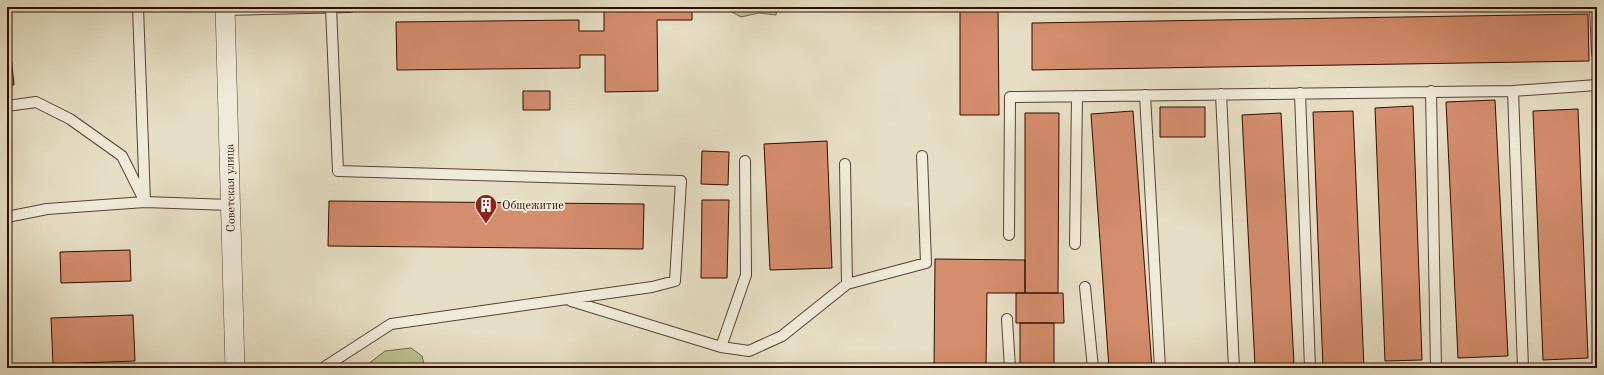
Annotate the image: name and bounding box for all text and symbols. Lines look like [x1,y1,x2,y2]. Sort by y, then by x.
street label: Советская улица [224,144,238,232]
building icon: Общежитие [473,192,499,225]
place label: Общежитие [502,200,564,212]

